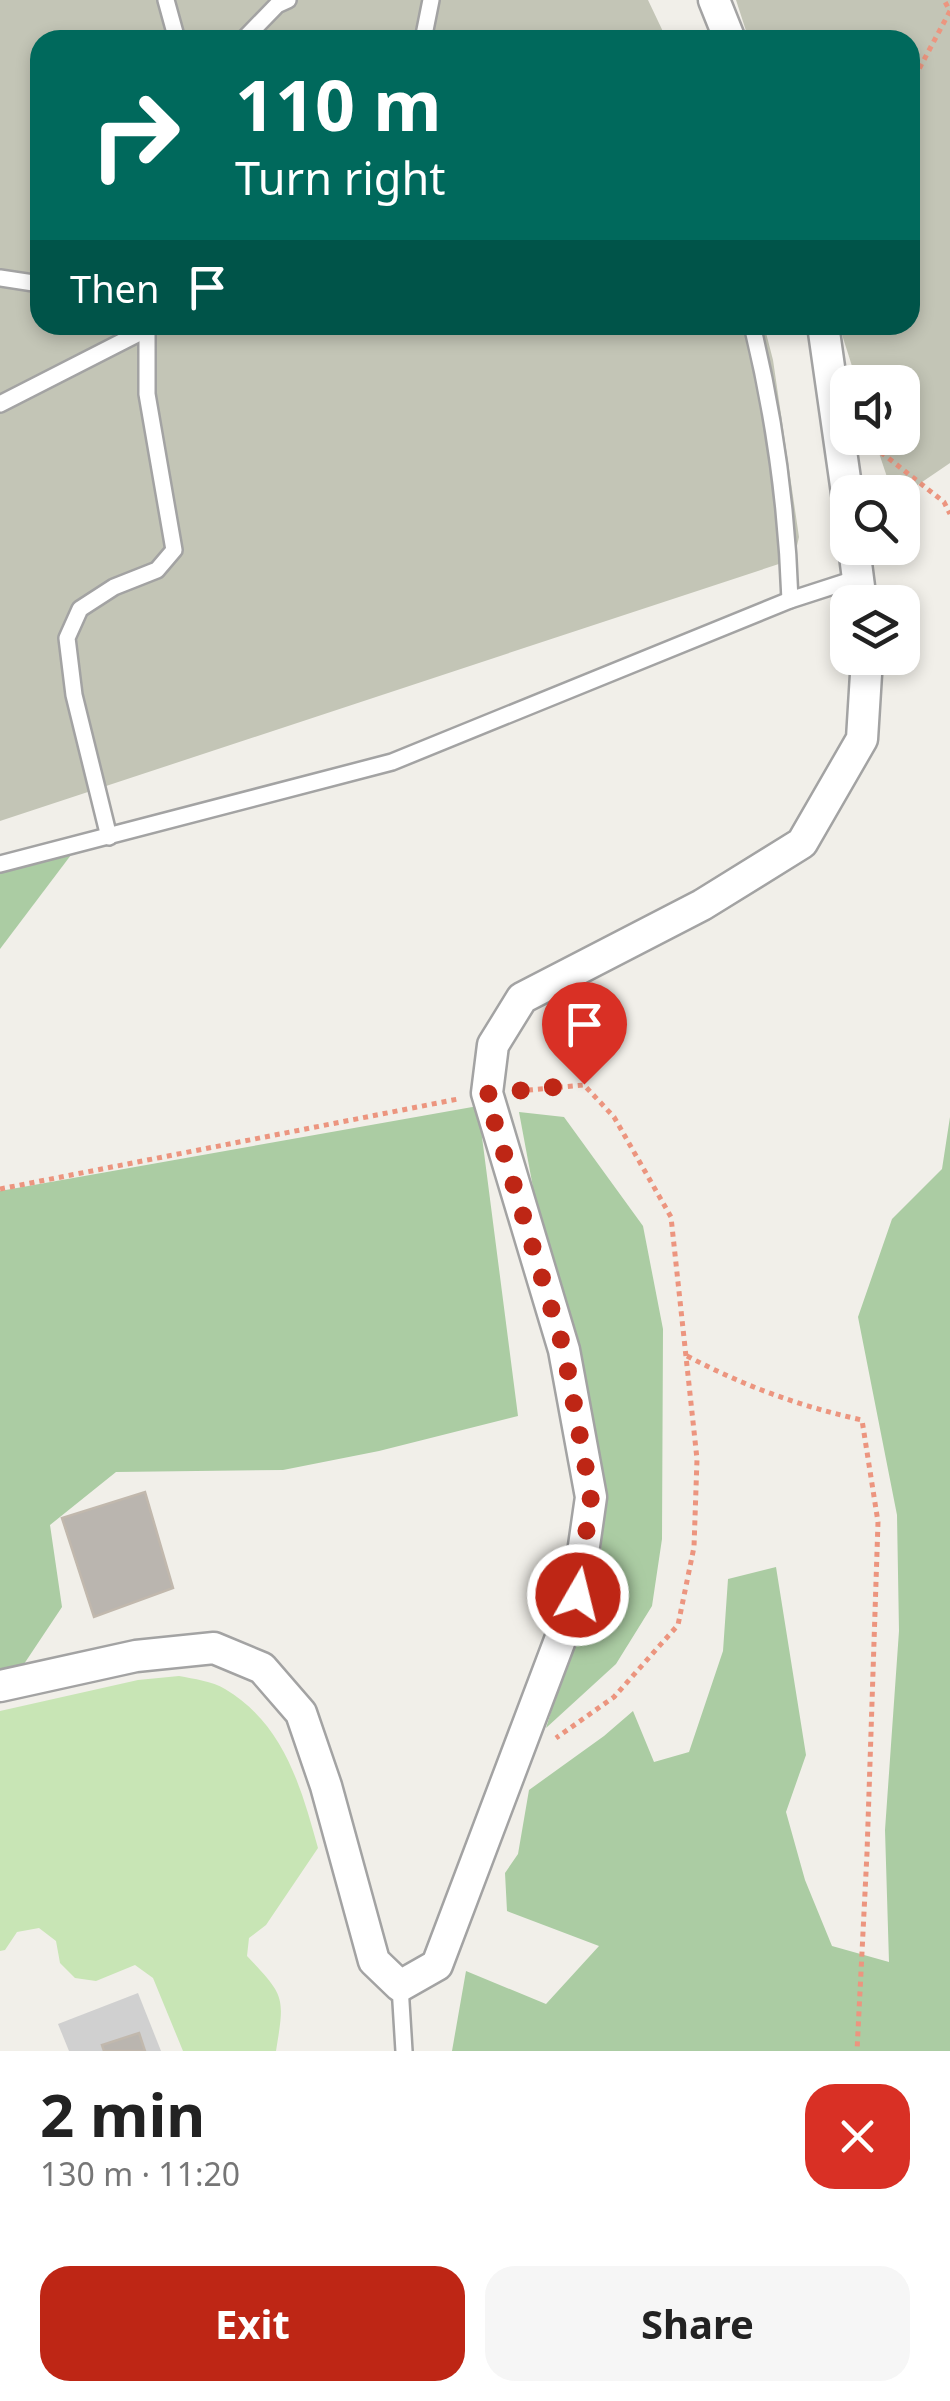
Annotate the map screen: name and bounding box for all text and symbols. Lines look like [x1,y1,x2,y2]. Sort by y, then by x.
text: 110 m [235,56,442,152]
icon: right [70,70,200,200]
text: Turn right [235,147,446,208]
icon: arrive [180,260,235,315]
text: Then [70,262,160,314]
map controls [830,365,920,675]
button: sound [830,365,920,455]
button: search [830,475,920,565]
button: layers [830,585,920,675]
pin [542,982,627,1085]
icon: arrive [557,997,612,1052]
position arrow [526,1543,630,1647]
text: 2 min [40,2073,205,2155]
button: close [805,2084,910,2189]
text: 130 m · 11:20 [40,2152,240,2195]
button: Exit [40,2266,465,2381]
button: Share [485,2266,910,2381]

